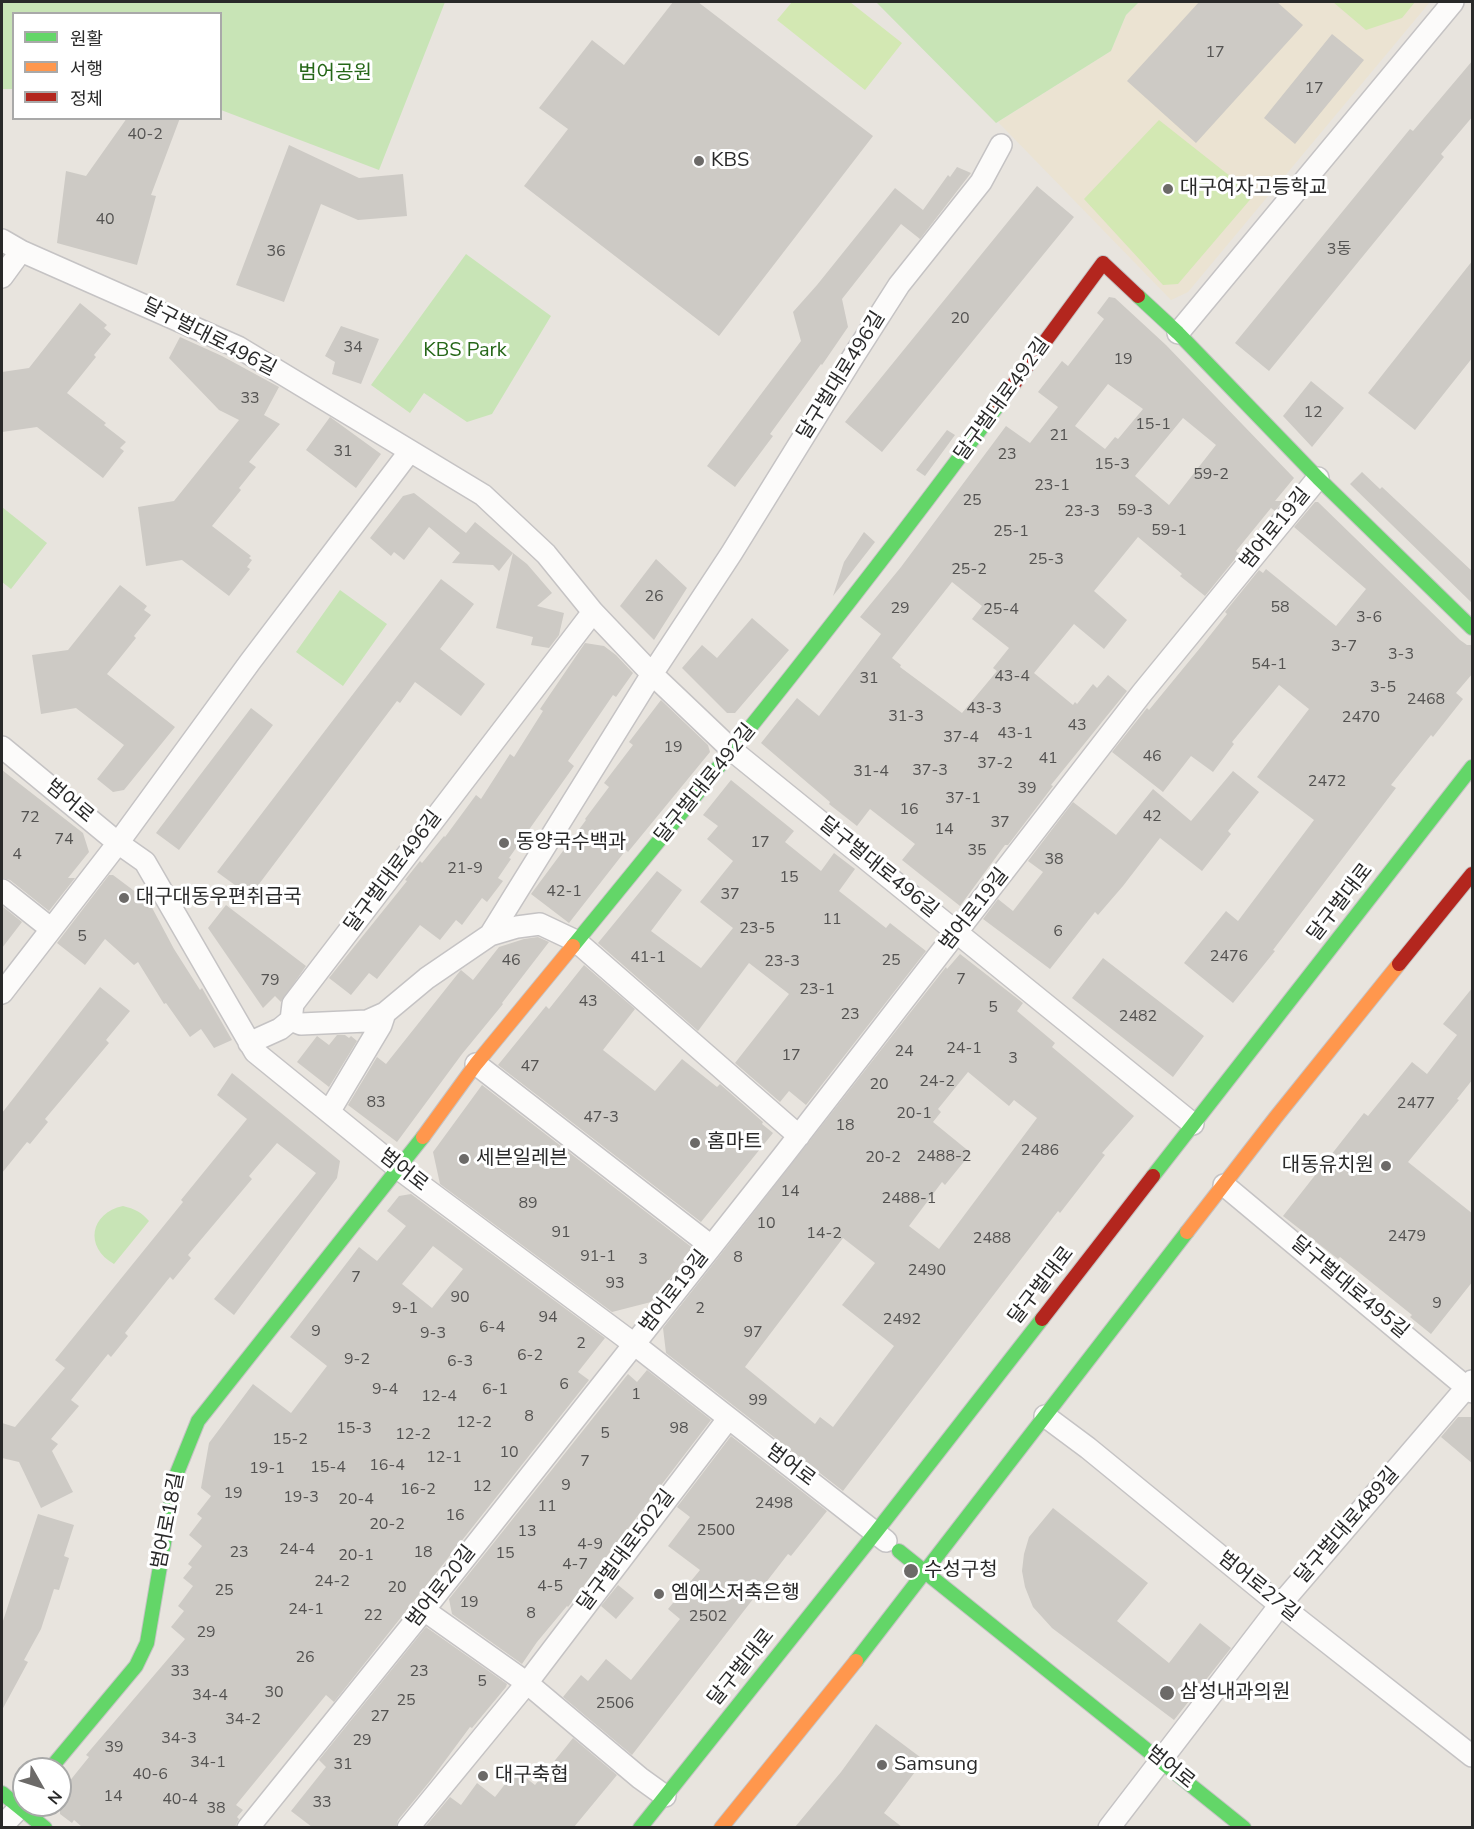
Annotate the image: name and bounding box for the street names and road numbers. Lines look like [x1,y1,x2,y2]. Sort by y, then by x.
street label: 달구벌대로496길 [138,294,280,382]
street label: 달구벌대로496길 [793,308,891,444]
street label: 달구벌대로492길 [950,334,1056,466]
street label: 범어로19길 [1236,484,1316,574]
street label: 달구벌대로492길 [651,720,761,848]
street label: 범어로 [40,775,98,829]
street label: 달구벌대로496길 [340,806,448,938]
street label: 달구벌대로496길 [814,813,942,923]
street label: 달구벌대로 [1303,859,1379,947]
street label: 범어로19길 [935,864,1015,956]
street label: 범어로 [374,1145,432,1197]
street label: 달구벌대로495길 [1285,1232,1413,1344]
street label: 달구벌대로 [1004,1242,1080,1330]
street label: 범어로19길 [635,1246,715,1338]
street label: 범어로 [761,1440,819,1492]
street label: 달구벌대로489길 [1291,1463,1405,1589]
street label: 범어로18길 [148,1471,190,1571]
street label: 달구벌대로502길 [573,1485,681,1617]
street label: 범어로20길 [402,1541,482,1633]
street label: 범어로27길 [1213,1547,1303,1627]
street label: 달구벌대로 [704,1625,780,1711]
street label: 범어로 [1141,1741,1199,1795]

